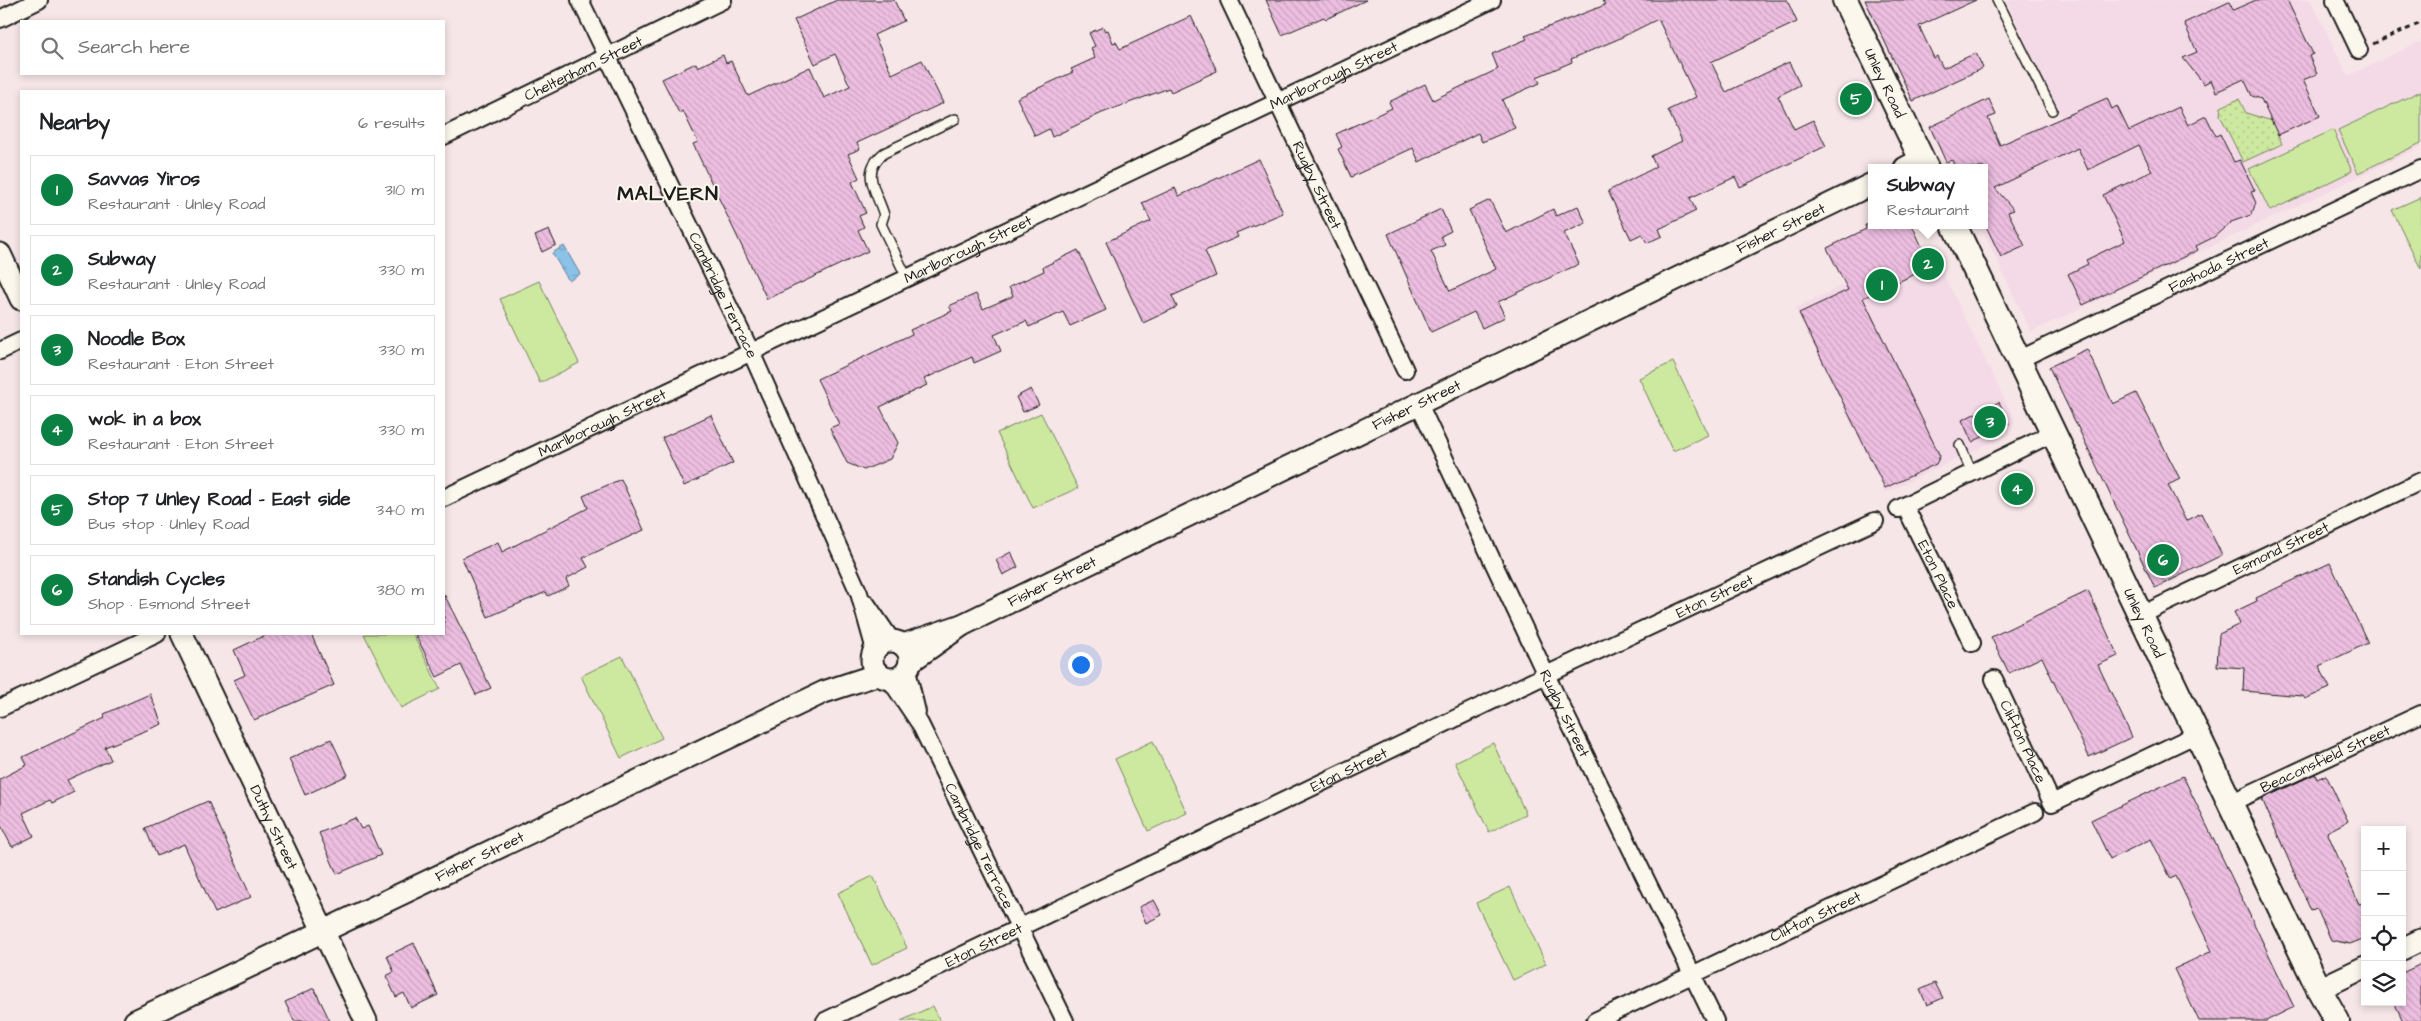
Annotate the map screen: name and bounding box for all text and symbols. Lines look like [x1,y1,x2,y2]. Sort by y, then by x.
search box [20,20,445,75]
street label: Cheltenham Street [521,30,646,106]
icon: search [38,34,66,62]
text: Search here [78,34,190,61]
street label: Marlborough Street [1266,36,1401,115]
street label: Unley Road [1859,44,1911,122]
pin: 5 [1840,80,1872,118]
text: Nearby [40,108,110,137]
text: 6 results [358,112,425,134]
street label: Rugby Street [1287,138,1347,233]
popup [1868,164,1988,229]
text: Savvas Yiros [88,166,200,193]
text: Subway [1887,172,1955,199]
text: 1 [56,179,58,201]
text: 310 m [385,179,424,201]
district label: MALVERN [617,180,719,208]
text: Restaurant · Unley Road [88,193,265,215]
street label: Fisher Street [1733,198,1829,259]
text: Restaurant [1887,199,1969,221]
street label: Marlborough Street [900,210,1035,288]
street label: Cambridge Terrace [684,228,763,361]
street label: Fashoda Street [2165,232,2272,298]
pin: 2 [1912,245,1944,283]
text: Subway [88,246,156,273]
text: 2 [52,259,62,281]
text: 330 m [379,259,424,281]
pin: 1 [1866,266,1898,304]
text: Restaurant · Unley Road [88,273,265,295]
text: Noodle Box [88,326,185,353]
text: 3 [53,339,61,361]
text: 330 m [379,339,424,361]
text: Restaurant · Eton Street [88,353,274,375]
street label: Fisher Street [1368,374,1464,435]
street label: Marlborough Street [535,383,670,462]
pin: 3 [1974,403,2006,441]
text: wok in a box [88,406,201,433]
text: 4 [52,419,62,441]
text: 330 m [379,419,424,441]
text: Restaurant · Eton Street [88,433,274,455]
pin: 4 [2001,470,2033,508]
text: Stop 7 Unley Road - East side [88,486,350,513]
text: 5 [51,499,63,521]
text: 340 m [376,499,424,521]
text: Bus stop · Unley Road [88,513,250,535]
street label: Esmond Street [2229,516,2332,580]
street label: Eton Place [1913,536,1964,612]
pin: 6 [2147,541,2179,579]
street label: Fisher Street [1004,551,1100,612]
text: Standish Cycles [88,566,225,593]
street label: Eton Street [1673,569,1757,623]
text: 6 [52,579,62,601]
text: 380 m [377,579,424,601]
street label: Unley Road [2118,584,2170,662]
text: Shop · Esmond Street [88,593,250,615]
your location [1068,652,1094,678]
street label: Rugby Street [1534,666,1595,761]
street label: Clifton Place [1995,697,2052,786]
street label: Beaconsfield Street [2257,719,2394,798]
street label: Eton Street [1307,742,1391,797]
street label: Cambridge Terrace [940,779,1019,912]
street label: Duthy Street [245,781,303,873]
street label: Fisher Street [432,826,528,887]
map controls [2361,826,2406,1006]
button: + [2361,826,2406,871]
button: − [2361,871,2406,916]
street label: Clifton Street [1766,886,1864,947]
button: locate [2361,916,2406,961]
street label: Eton Street [942,917,1026,972]
button: layers [2361,961,2406,1006]

